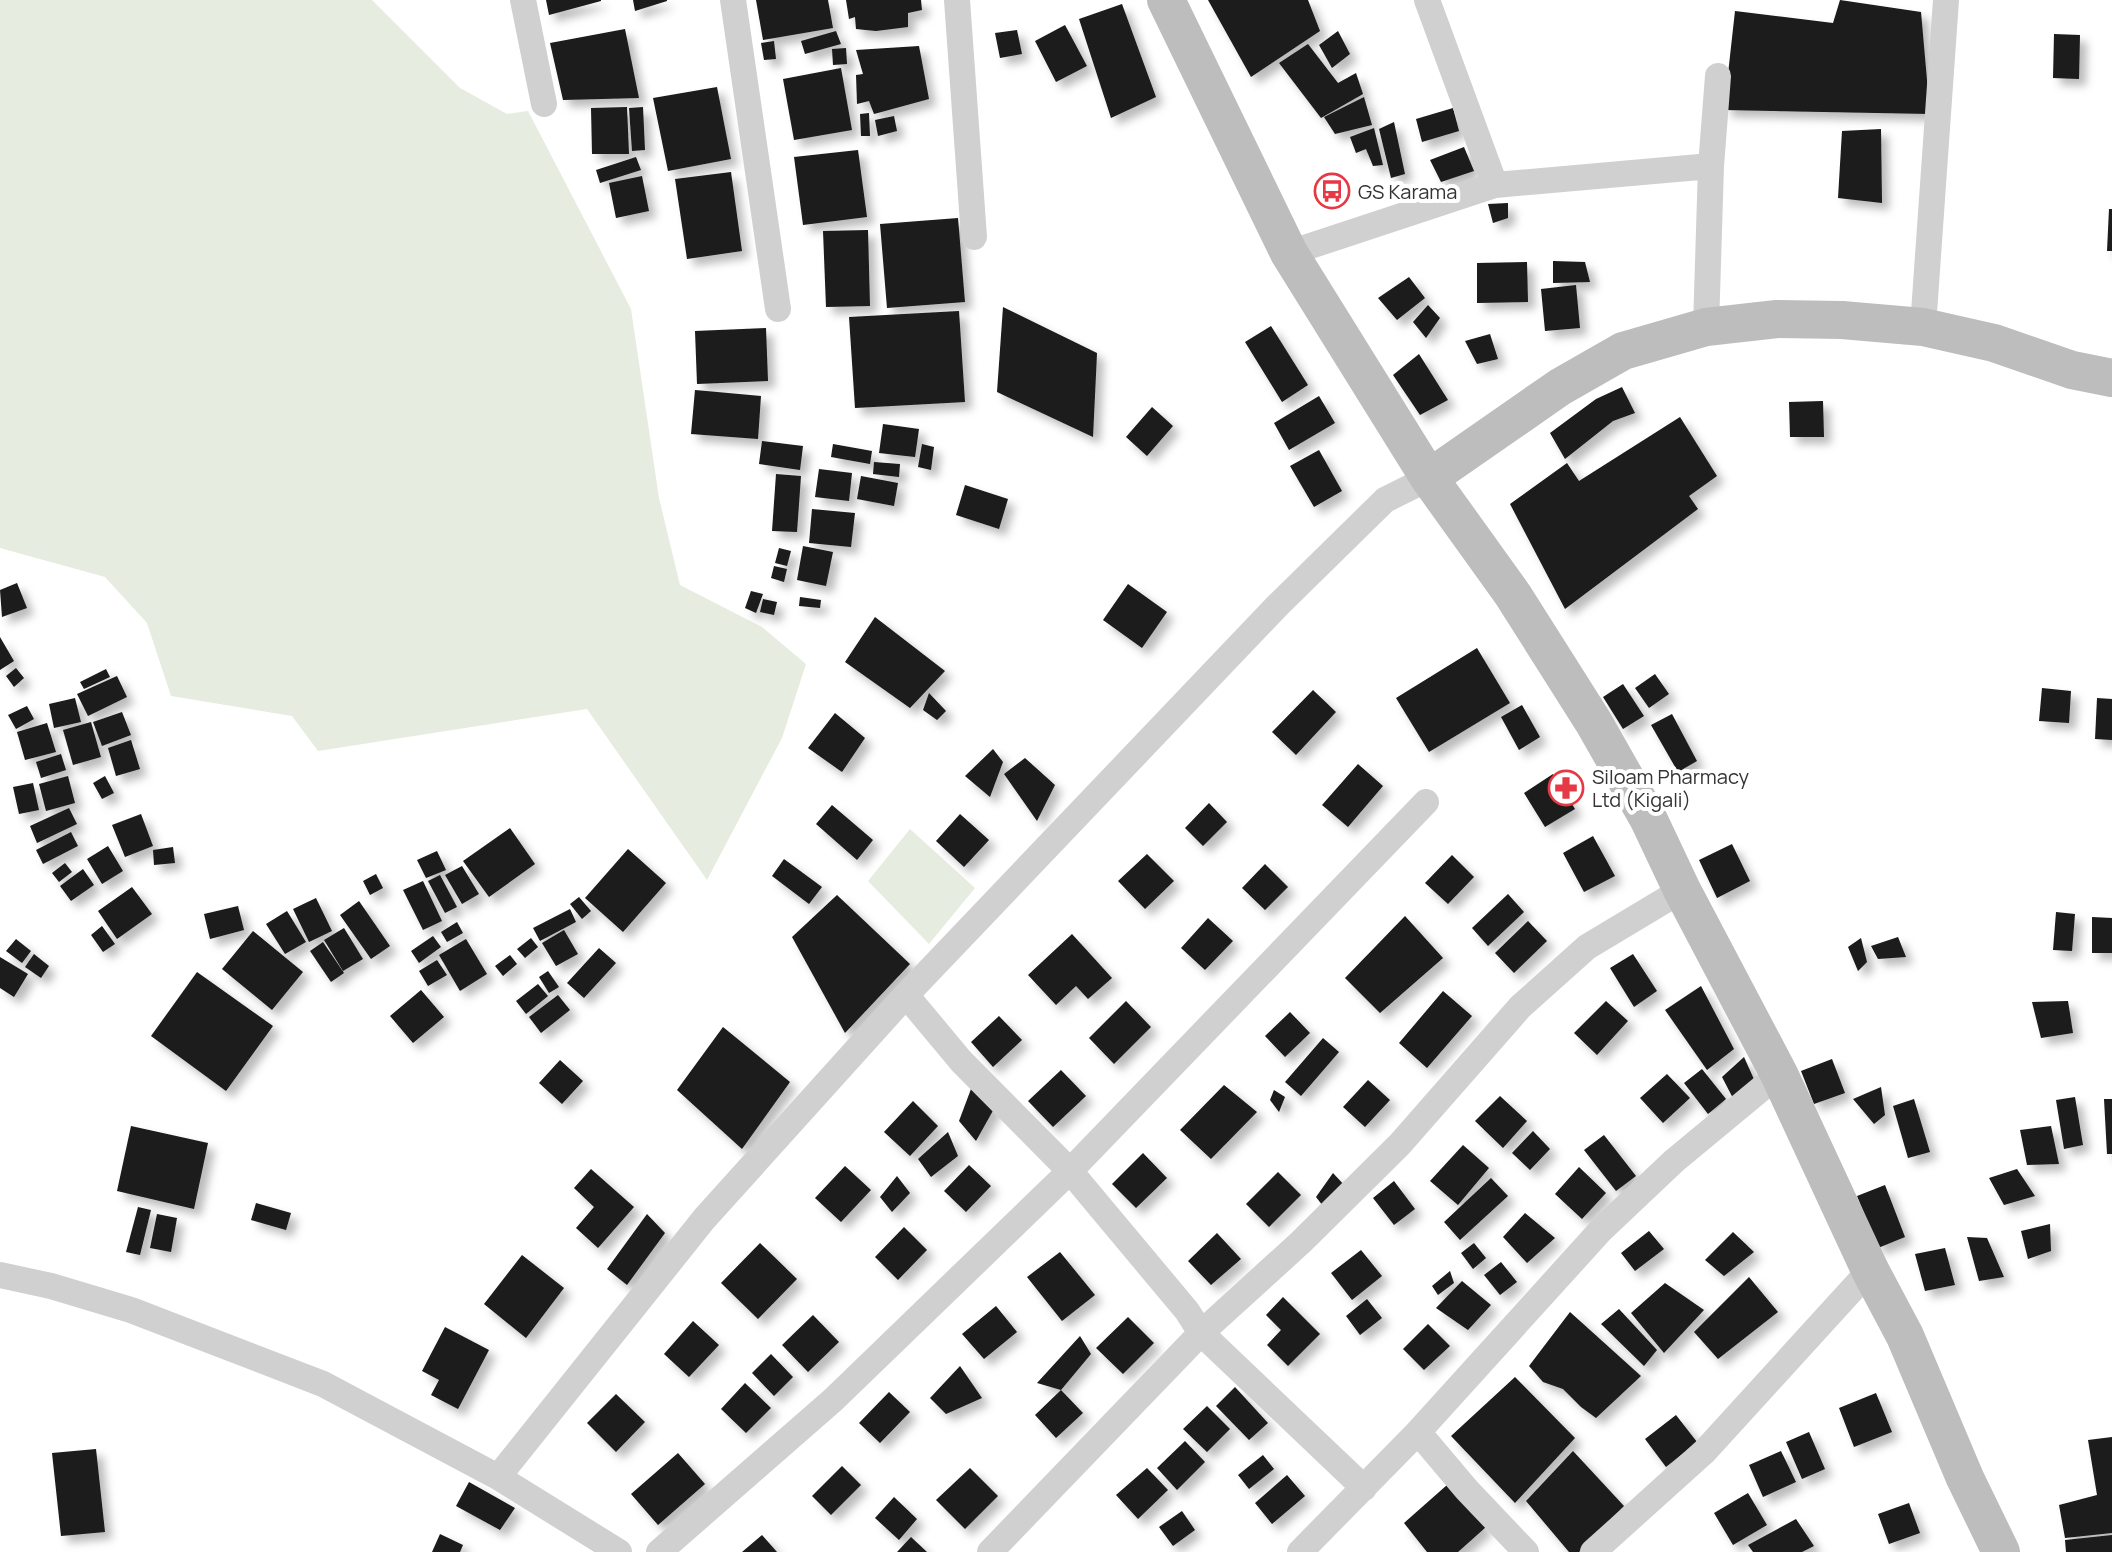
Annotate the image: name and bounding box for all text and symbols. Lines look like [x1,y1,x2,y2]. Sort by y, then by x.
bus stop icon: GS Karama [1313,172,1351,210]
place label: GS Karama [1358,178,1457,205]
place label: Siloam Pharmacy Ltd (Kigali) [1592,763,1750,813]
pharmacy icon: Siloam Pharmacy Ltd (Kigali) [1547,769,1585,807]

